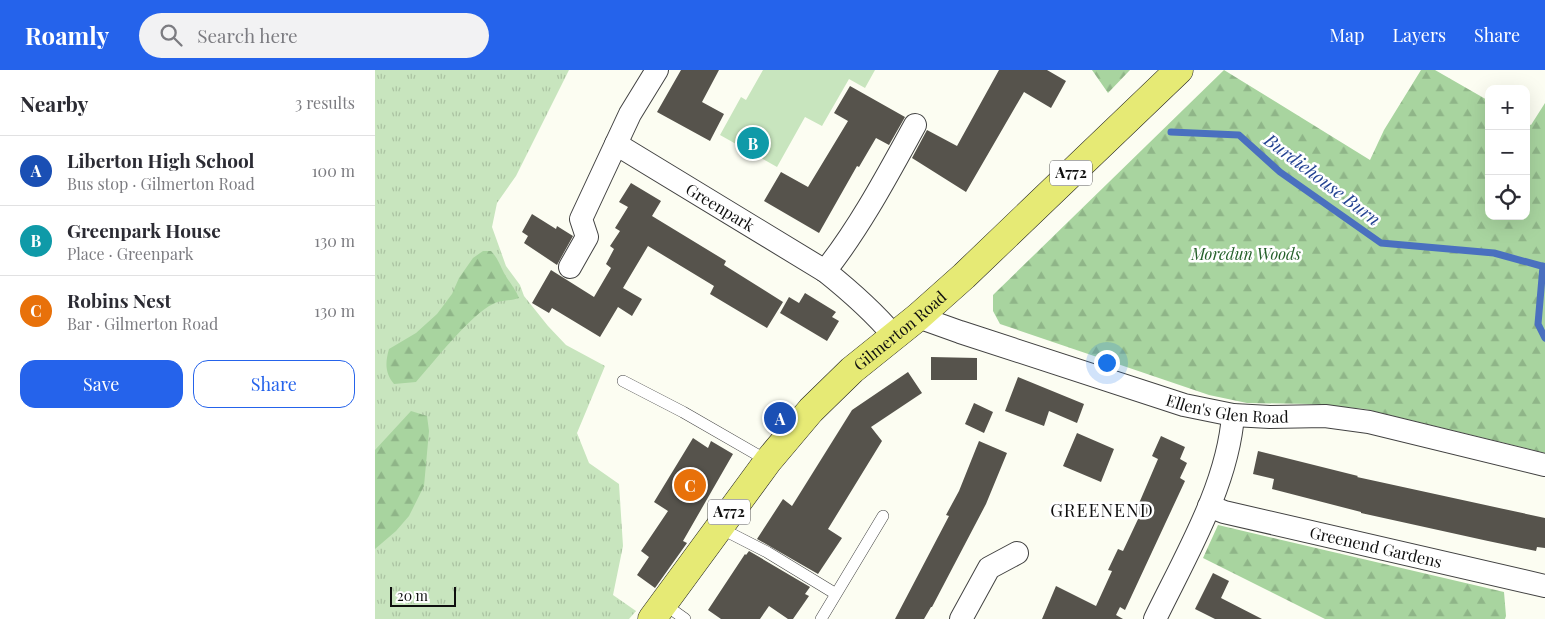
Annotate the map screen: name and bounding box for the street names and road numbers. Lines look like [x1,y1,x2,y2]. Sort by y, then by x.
road number: A772 [1050,160,1092,186]
street label: Greenpark [682,178,759,236]
street label: Gilmerton Road [849,286,950,375]
street label: Ellen's Glen Road [1164,389,1289,427]
road number: A772 [708,500,750,524]
street label: Greenend Gardens [1308,521,1444,572]

